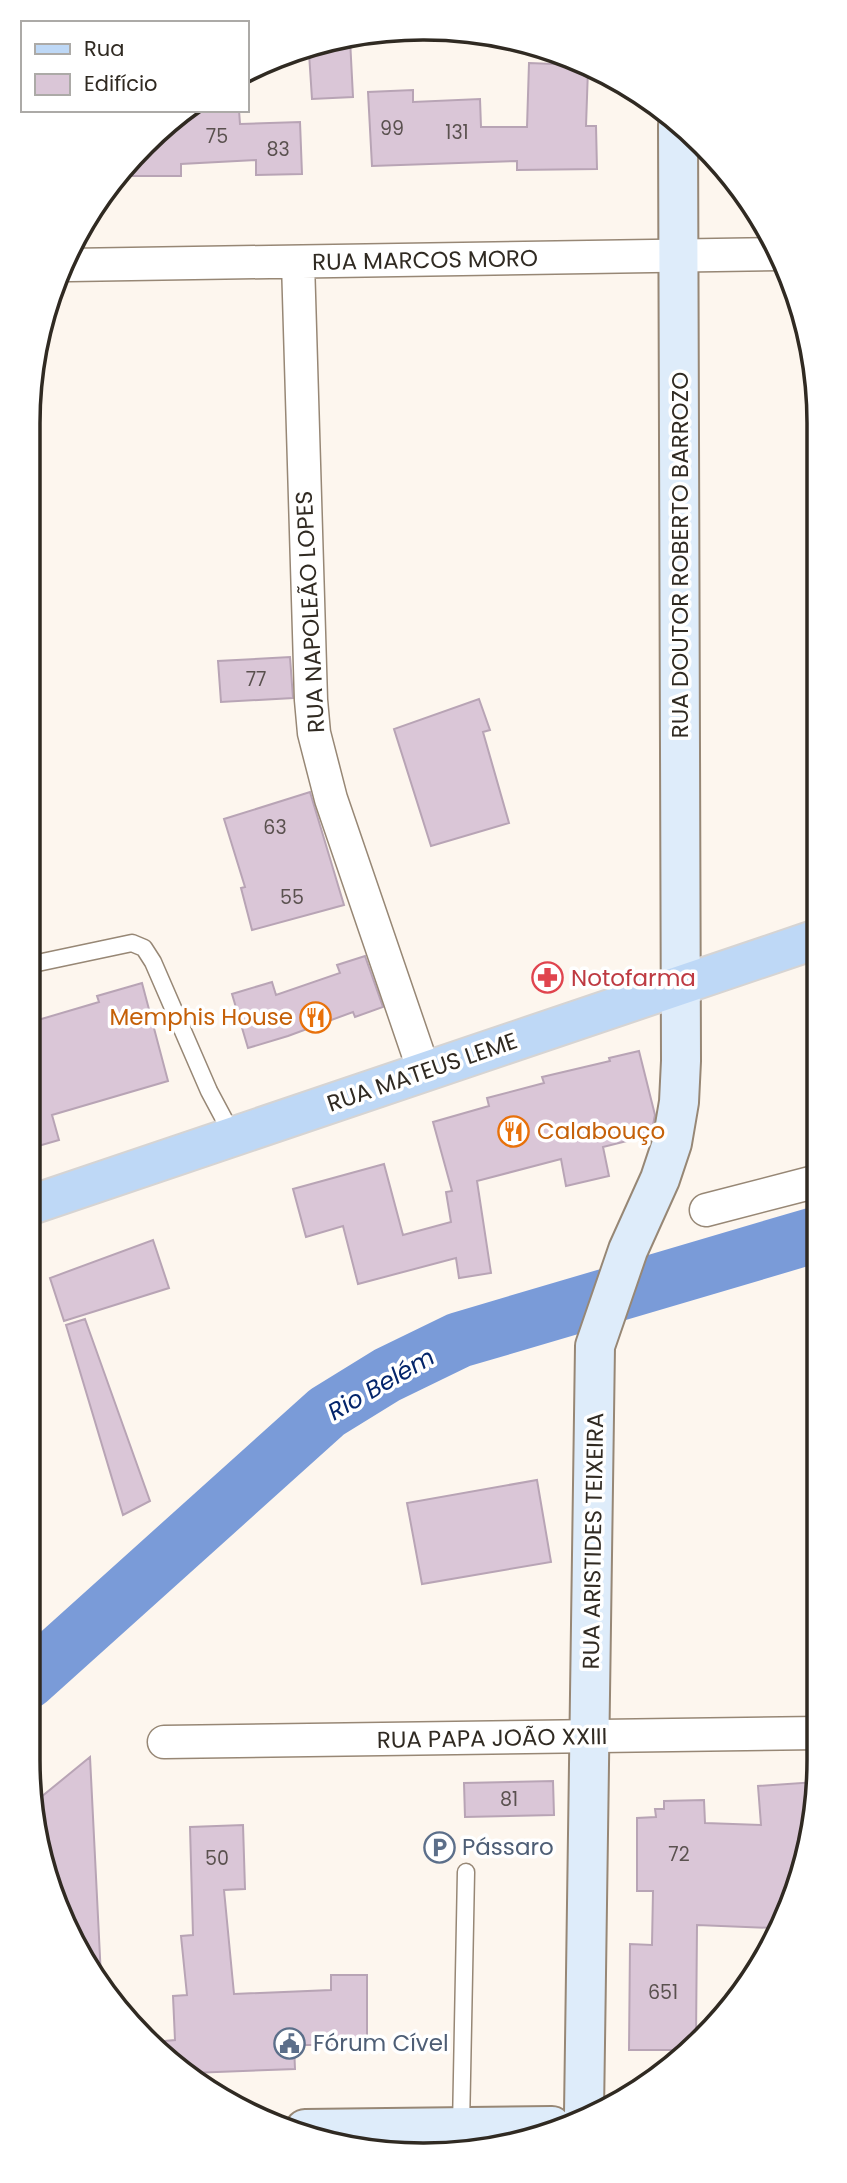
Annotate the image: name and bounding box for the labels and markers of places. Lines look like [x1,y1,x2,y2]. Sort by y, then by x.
pharmacy icon: Notofarma [531,961,565,995]
place label: Notofarma [571,962,696,994]
restaurant icon: Memphis House [299,1000,333,1034]
place label: Memphis House [110,1001,293,1033]
restaurant icon: Calabouço [497,1114,531,1148]
place label: Calabouço [537,1115,665,1147]
parking icon: Pássaro [422,1830,456,1864]
place label: Pássaro [462,1831,554,1863]
public building icon: Fórum Cível [273,2026,307,2060]
place label: Fórum Cível [313,2027,449,2059]

